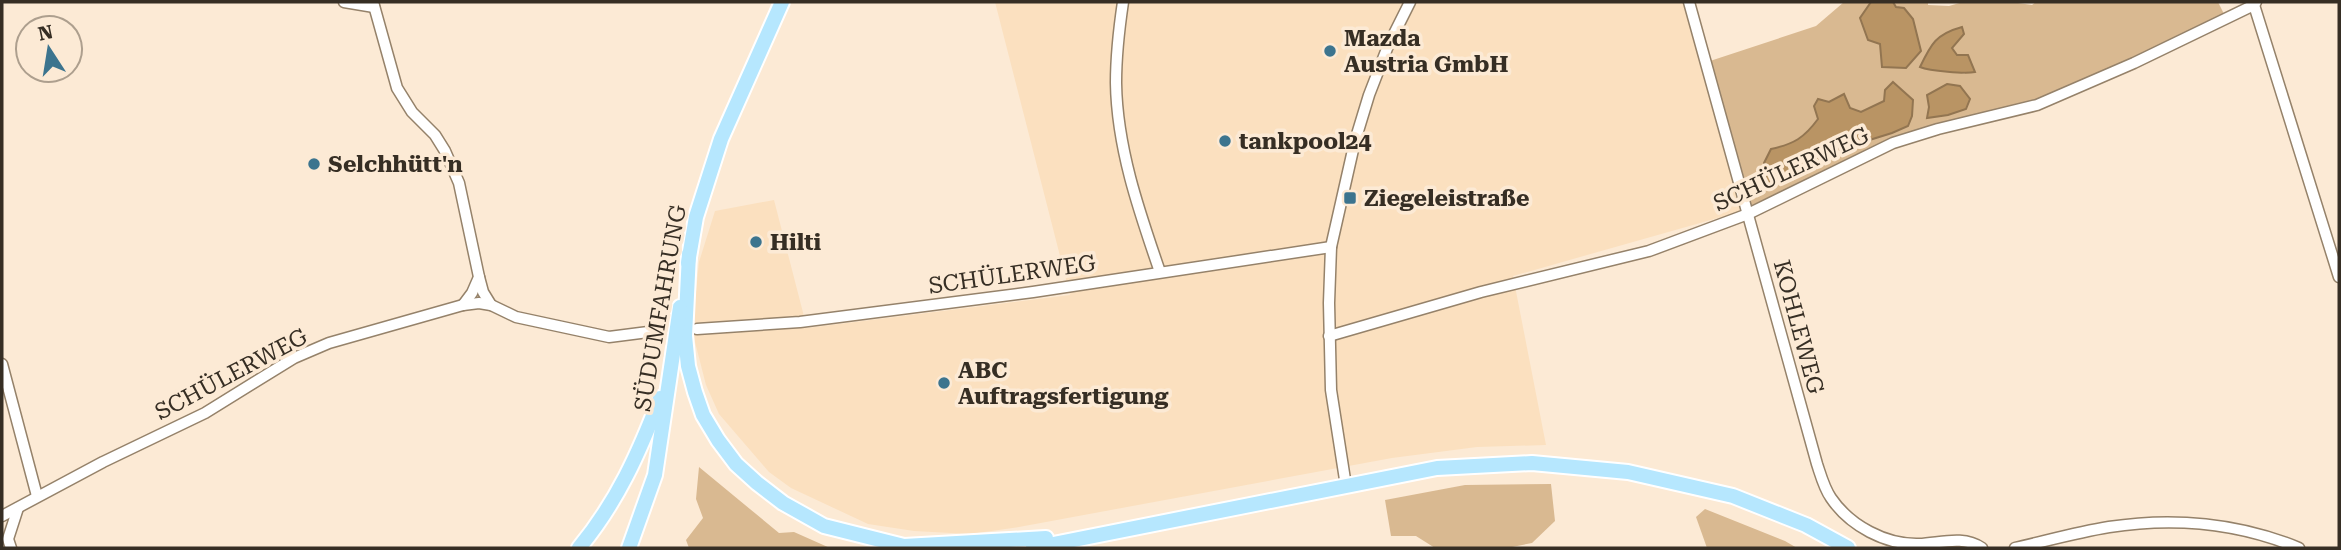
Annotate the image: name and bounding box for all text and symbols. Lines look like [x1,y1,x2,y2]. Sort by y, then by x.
north arrow [14,14,84,84]
text: N [36,20,55,46]
place label: Mazda Austria GmbH [1344,25,1509,78]
marker: Mazda Austria GmbH [1322,43,1338,59]
street label: SCHÜLERWEG [1709,122,1873,217]
place label: tankpool24 [1239,128,1371,155]
marker: tankpool24 [1217,133,1233,149]
place label: Selchhütt'n [328,151,463,178]
marker: Selchhütt'n [306,156,322,172]
place label: Ziegeleistraße [1364,185,1529,212]
marker: Ziegeleistraße [1342,190,1358,206]
street label: SÜDUMFAHRUNG [629,203,692,413]
place label: Hilti [770,229,822,256]
marker: Hilti [748,234,764,250]
street label: SCHÜLERWEG [927,249,1098,300]
street label: KOHLEWEG [1768,257,1829,397]
street label: SCHÜLERWEG [150,323,312,426]
place label: ABC Auftragsfertigung [958,357,1169,410]
marker: ABC Auftragsfertigung [936,375,952,391]

